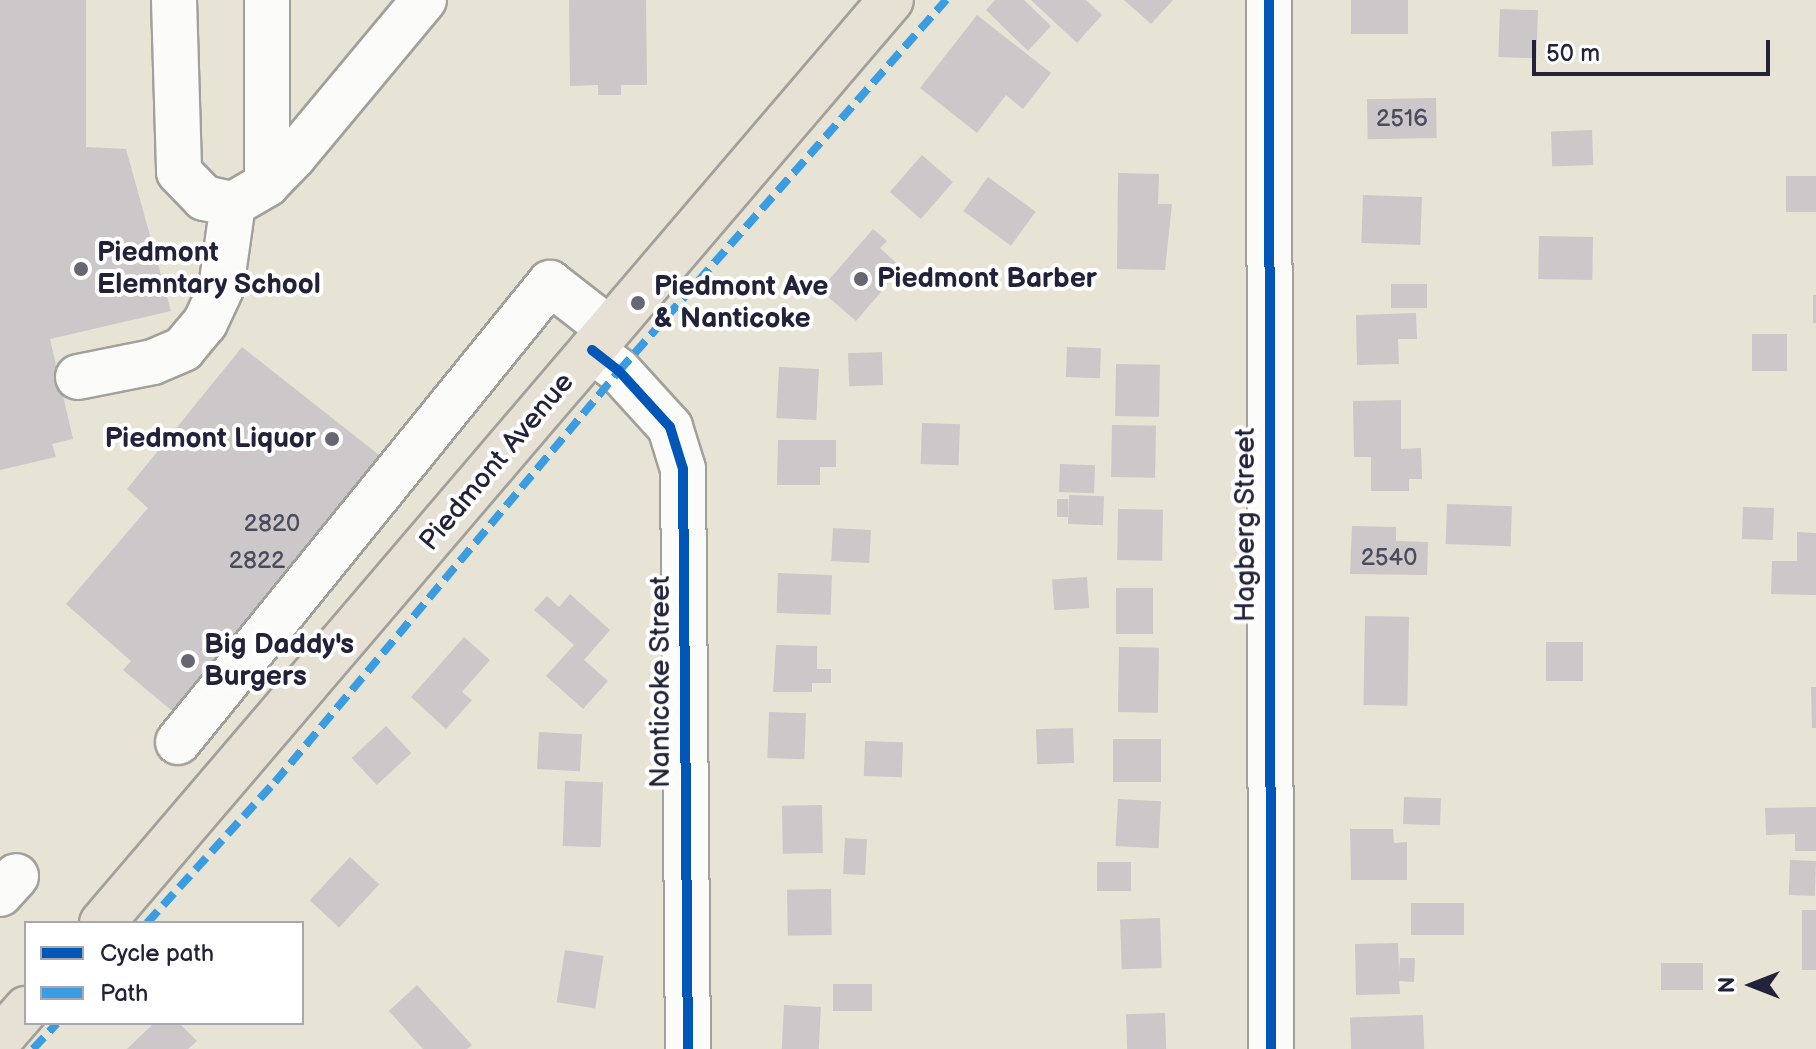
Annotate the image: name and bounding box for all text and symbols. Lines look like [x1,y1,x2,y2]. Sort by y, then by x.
scale bar [1536,24,1774,74]
text: 50 m [1546,39,1600,68]
house number: 2516 [1376,105,1428,133]
place label: Piedmont Elemntary School [97,236,322,302]
marker: Piedmont Elemntary School [72,260,90,278]
place label: Piedmont Barber [877,262,1097,296]
place label: Piedmont Ave & Nanticoke [654,270,828,336]
marker: Piedmont Barber [852,270,870,288]
marker: Piedmont Ave & Nanticoke [629,294,647,312]
street label: Piedmont Avenue [413,366,581,558]
place label: Piedmont Liquor [105,422,316,456]
street label: Hagberg Street [1229,428,1263,622]
marker: Piedmont Liquor [323,430,341,448]
house number: 2820 [244,510,300,538]
house number: 2540 [1361,544,1417,572]
house number: 2822 [229,547,285,575]
street label: Nanticoke Street [644,576,678,788]
place label: Big Daddy's Burgers [204,628,354,694]
marker: Big Daddy's Burgers [179,652,197,670]
legend [24,921,304,1025]
text: Cycle path [100,939,214,968]
north arrow [1712,945,1792,1025]
text: N [1714,977,1741,993]
text: Path [100,979,148,1008]

